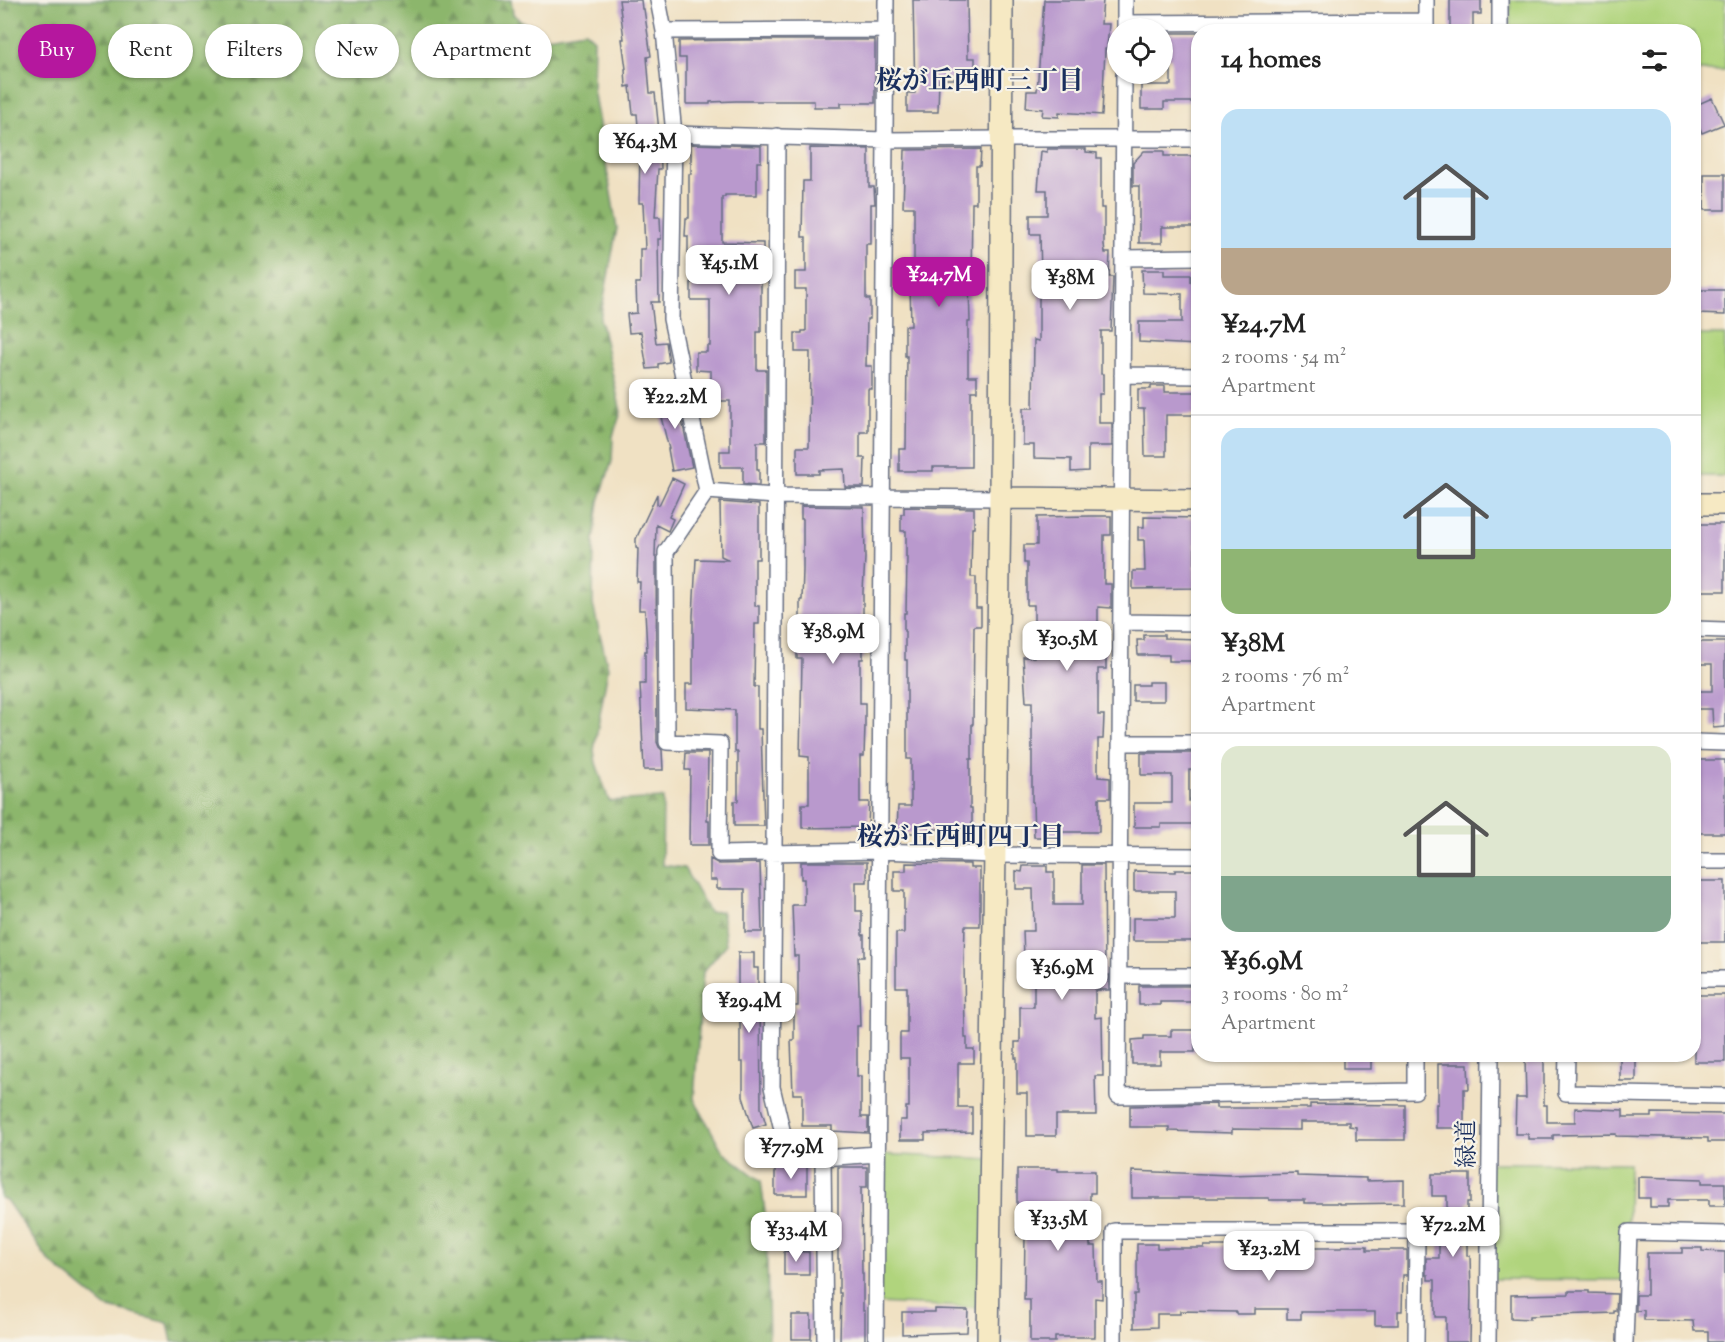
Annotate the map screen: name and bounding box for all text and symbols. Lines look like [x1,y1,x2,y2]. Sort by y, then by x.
map controls [1107,18,1173,84]
button: locate [1107,18,1173,84]
chip: Buy [18,24,96,78]
chip: Rent [108,24,193,78]
chip: Filters [205,24,303,78]
chip: New [315,24,399,78]
chip: Apartment [411,24,552,78]
text: 14 homes [1221,42,1321,79]
icon: filters [1638,44,1671,77]
district label: 桜が丘西町三丁目 [876,64,1084,101]
pin: ¥64.3M [596,124,694,175]
text: ¥64.3M [613,129,677,158]
icon: home [1392,148,1500,256]
pin: ¥45.1M [680,245,778,296]
text: ¥45.1M [700,250,758,279]
pin: ¥24.7M [890,257,988,308]
pin: ¥38M [1034,260,1106,311]
text: ¥24.7M [906,262,972,291]
text: ¥38M [1045,265,1095,294]
text: ¥24.7M [1221,307,1306,344]
text: 2 rooms · 54 m² [1221,344,1346,373]
text: Apartment [1221,373,1316,402]
pin: ¥22.2M [626,379,724,430]
text: ¥22.2M [643,384,707,413]
icon: home [1392,467,1500,575]
pin: ¥38.9M [784,614,882,665]
text: ¥38.9M [801,619,865,648]
pin: ¥30.5M [1018,621,1116,672]
text: ¥30.5M [1036,626,1098,655]
text: ¥38M [1221,626,1285,663]
text: 2 rooms · 76 m² [1221,663,1349,692]
text: Apartment [1221,692,1316,721]
icon: home [1392,785,1500,893]
district label: 桜が丘西町四丁目 [857,820,1065,857]
text: ¥36.9M [1221,944,1303,981]
pin: ¥36.9M [1013,950,1111,1001]
text: ¥36.9M [1030,955,1094,984]
text: 3 rooms · 80 m² [1221,981,1349,1010]
pin: ¥29.4M [700,983,798,1034]
text: ¥29.4M [716,988,782,1017]
text: Apartment [1221,1010,1316,1039]
street label: 緑道 [1451,1120,1485,1168]
pin: ¥77.9M [742,1129,840,1180]
text: ¥77.9M [759,1134,823,1163]
pin: ¥33.5M [1009,1201,1107,1252]
text: ¥33.5M [1028,1206,1088,1235]
pin: ¥72.2M [1404,1207,1502,1258]
pin: ¥33.4M [747,1212,845,1263]
text: ¥72.2M [1421,1212,1485,1241]
text: ¥33.4M [765,1217,827,1246]
pin: ¥23.2M [1220,1231,1318,1282]
text: ¥23.2M [1238,1236,1300,1265]

